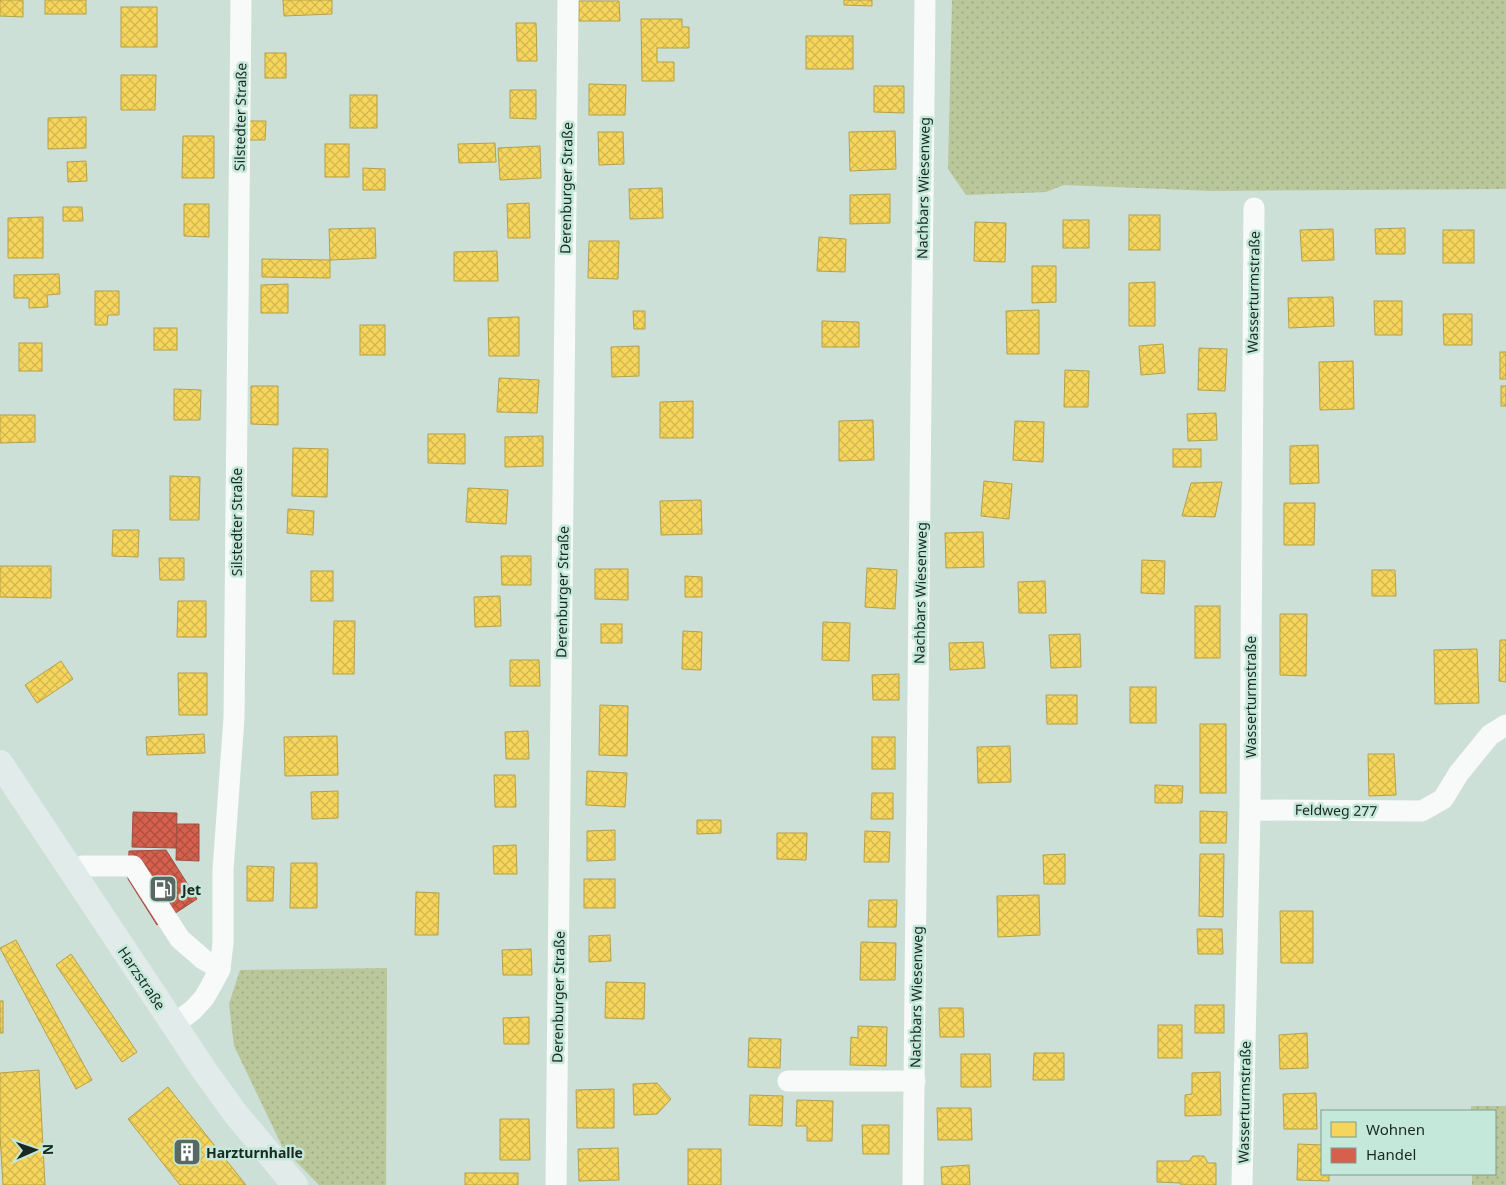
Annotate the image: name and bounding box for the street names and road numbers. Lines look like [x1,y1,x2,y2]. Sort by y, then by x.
street label: Silstedter Straße [230,63,250,171]
street label: Nachbars Wiesenweg [912,117,934,259]
street label: Derenburger Straße [555,122,577,254]
street label: Wasserturmstraße [1242,231,1264,353]
street label: Silstedter Straße [227,468,246,576]
street label: Nachbars Wiesenweg [909,522,931,664]
street label: Derenburger Straße [551,526,573,658]
street label: Wasserturmstraße [1241,636,1260,758]
street label: Feldweg 277 [1295,800,1377,820]
street label: Nachbars Wiesenweg [905,926,927,1068]
street label: Derenburger Straße [547,931,569,1063]
street label: Harzstraße [114,943,170,1013]
street label: Wasserturmstraße [1233,1041,1255,1163]

